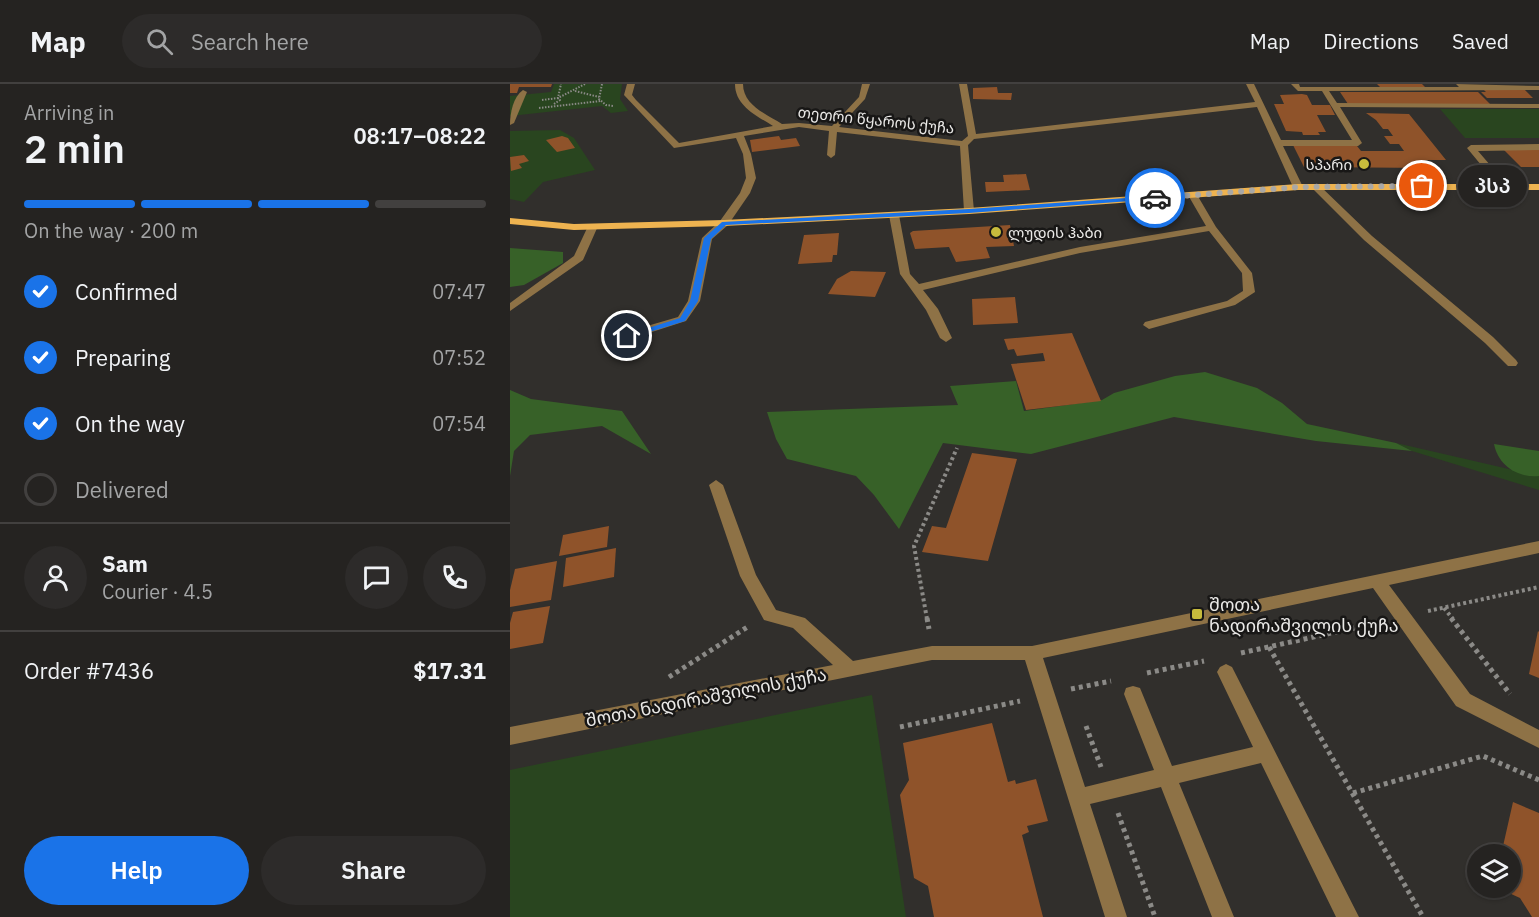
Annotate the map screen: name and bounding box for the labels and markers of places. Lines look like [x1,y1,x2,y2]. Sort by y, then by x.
place label: სპარი [1305,155,1352,174]
marker: სპარი [1357,157,1371,171]
pin [1396,160,1447,211]
callout: პსპ [1458,165,1527,207]
place label: ლუდის ჰაბი [1008,223,1102,242]
marker: ლუდის ჰაბი [989,225,1003,239]
pin [601,310,652,361]
place label: შოთა ნადირაშვილის ქუჩა [1209,593,1399,637]
marker: შოთა ნადირაშვილის ქუჩა [1190,607,1204,621]

